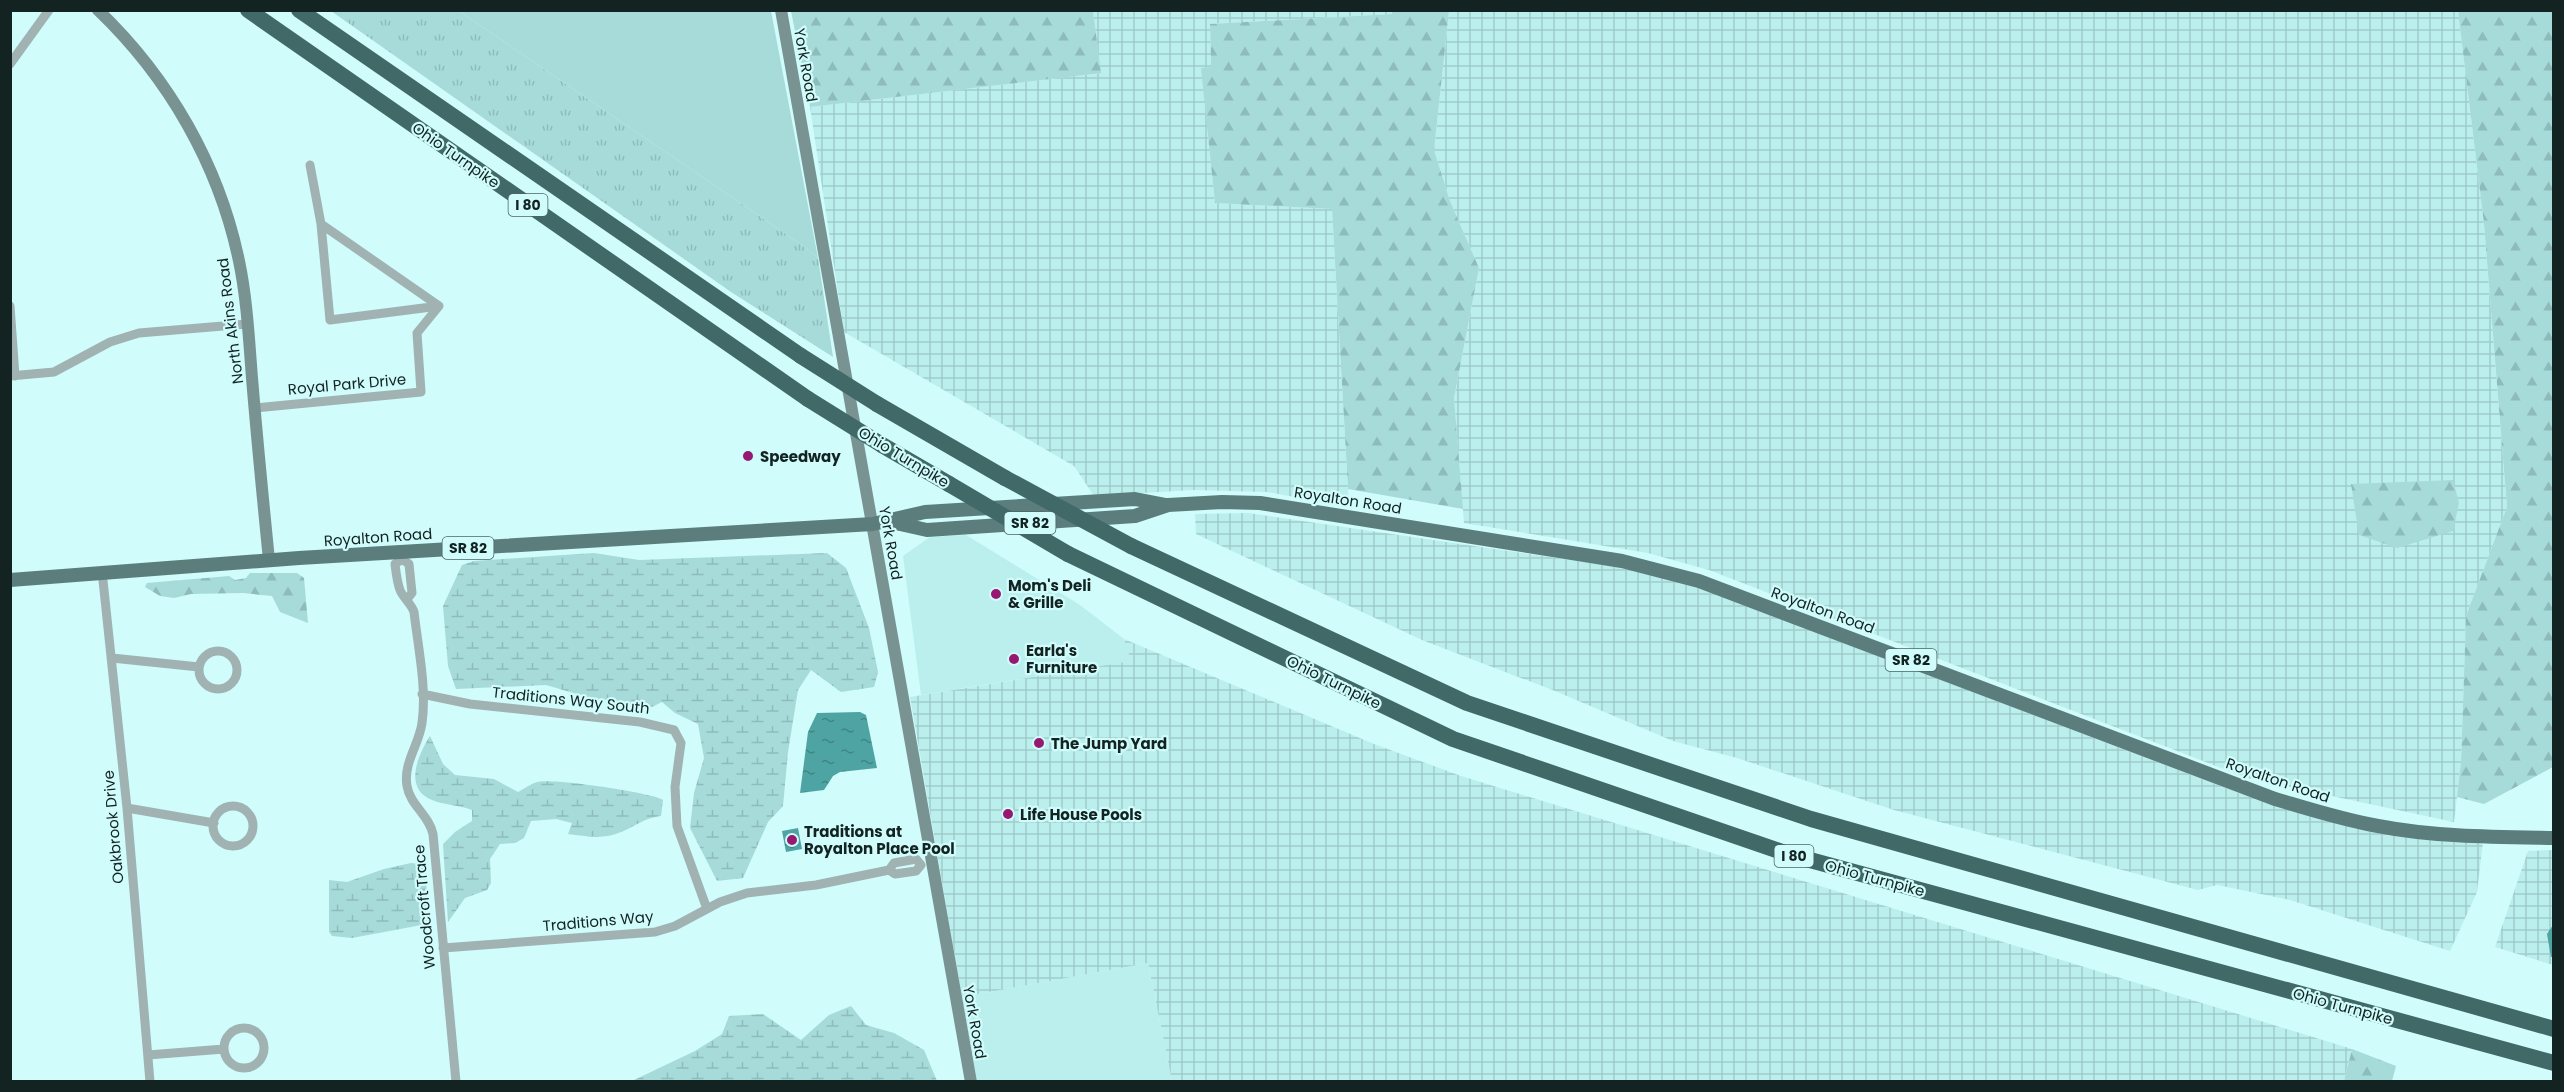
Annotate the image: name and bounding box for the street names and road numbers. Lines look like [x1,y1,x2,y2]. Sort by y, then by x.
street label: York Road [789,26,823,104]
street label: Ohio Turnpike [408,117,504,193]
road number: I 80 [508,194,548,216]
street label: North Akins Road [212,257,248,385]
street label: Royal Park Drive [287,368,407,400]
street label: Ohio Turnpike [855,422,953,492]
street label: Royalton Road [1293,481,1403,519]
street label: York Road [874,504,908,582]
road number: SR 82 [1004,512,1056,534]
street label: Royalton Road [323,523,433,551]
road number: SR 82 [442,537,494,559]
street label: Royalton Road [1768,582,1878,638]
road number: SR 82 [1886,649,1936,671]
street label: Ohio Turnpike [1283,650,1385,714]
street label: Traditions Way South [491,681,651,719]
street label: Royalton Road [2223,752,2333,808]
street label: Oakbrook Drive [98,769,128,885]
street label: Woodcroft Trace [408,844,440,970]
road number: I 80 [1774,845,1814,867]
street label: Ohio Turnpike [1823,855,1927,901]
street label: Traditions Way [542,906,655,936]
street label: York Road [958,983,992,1061]
street label: Ohio Turnpike [2291,983,2395,1029]

